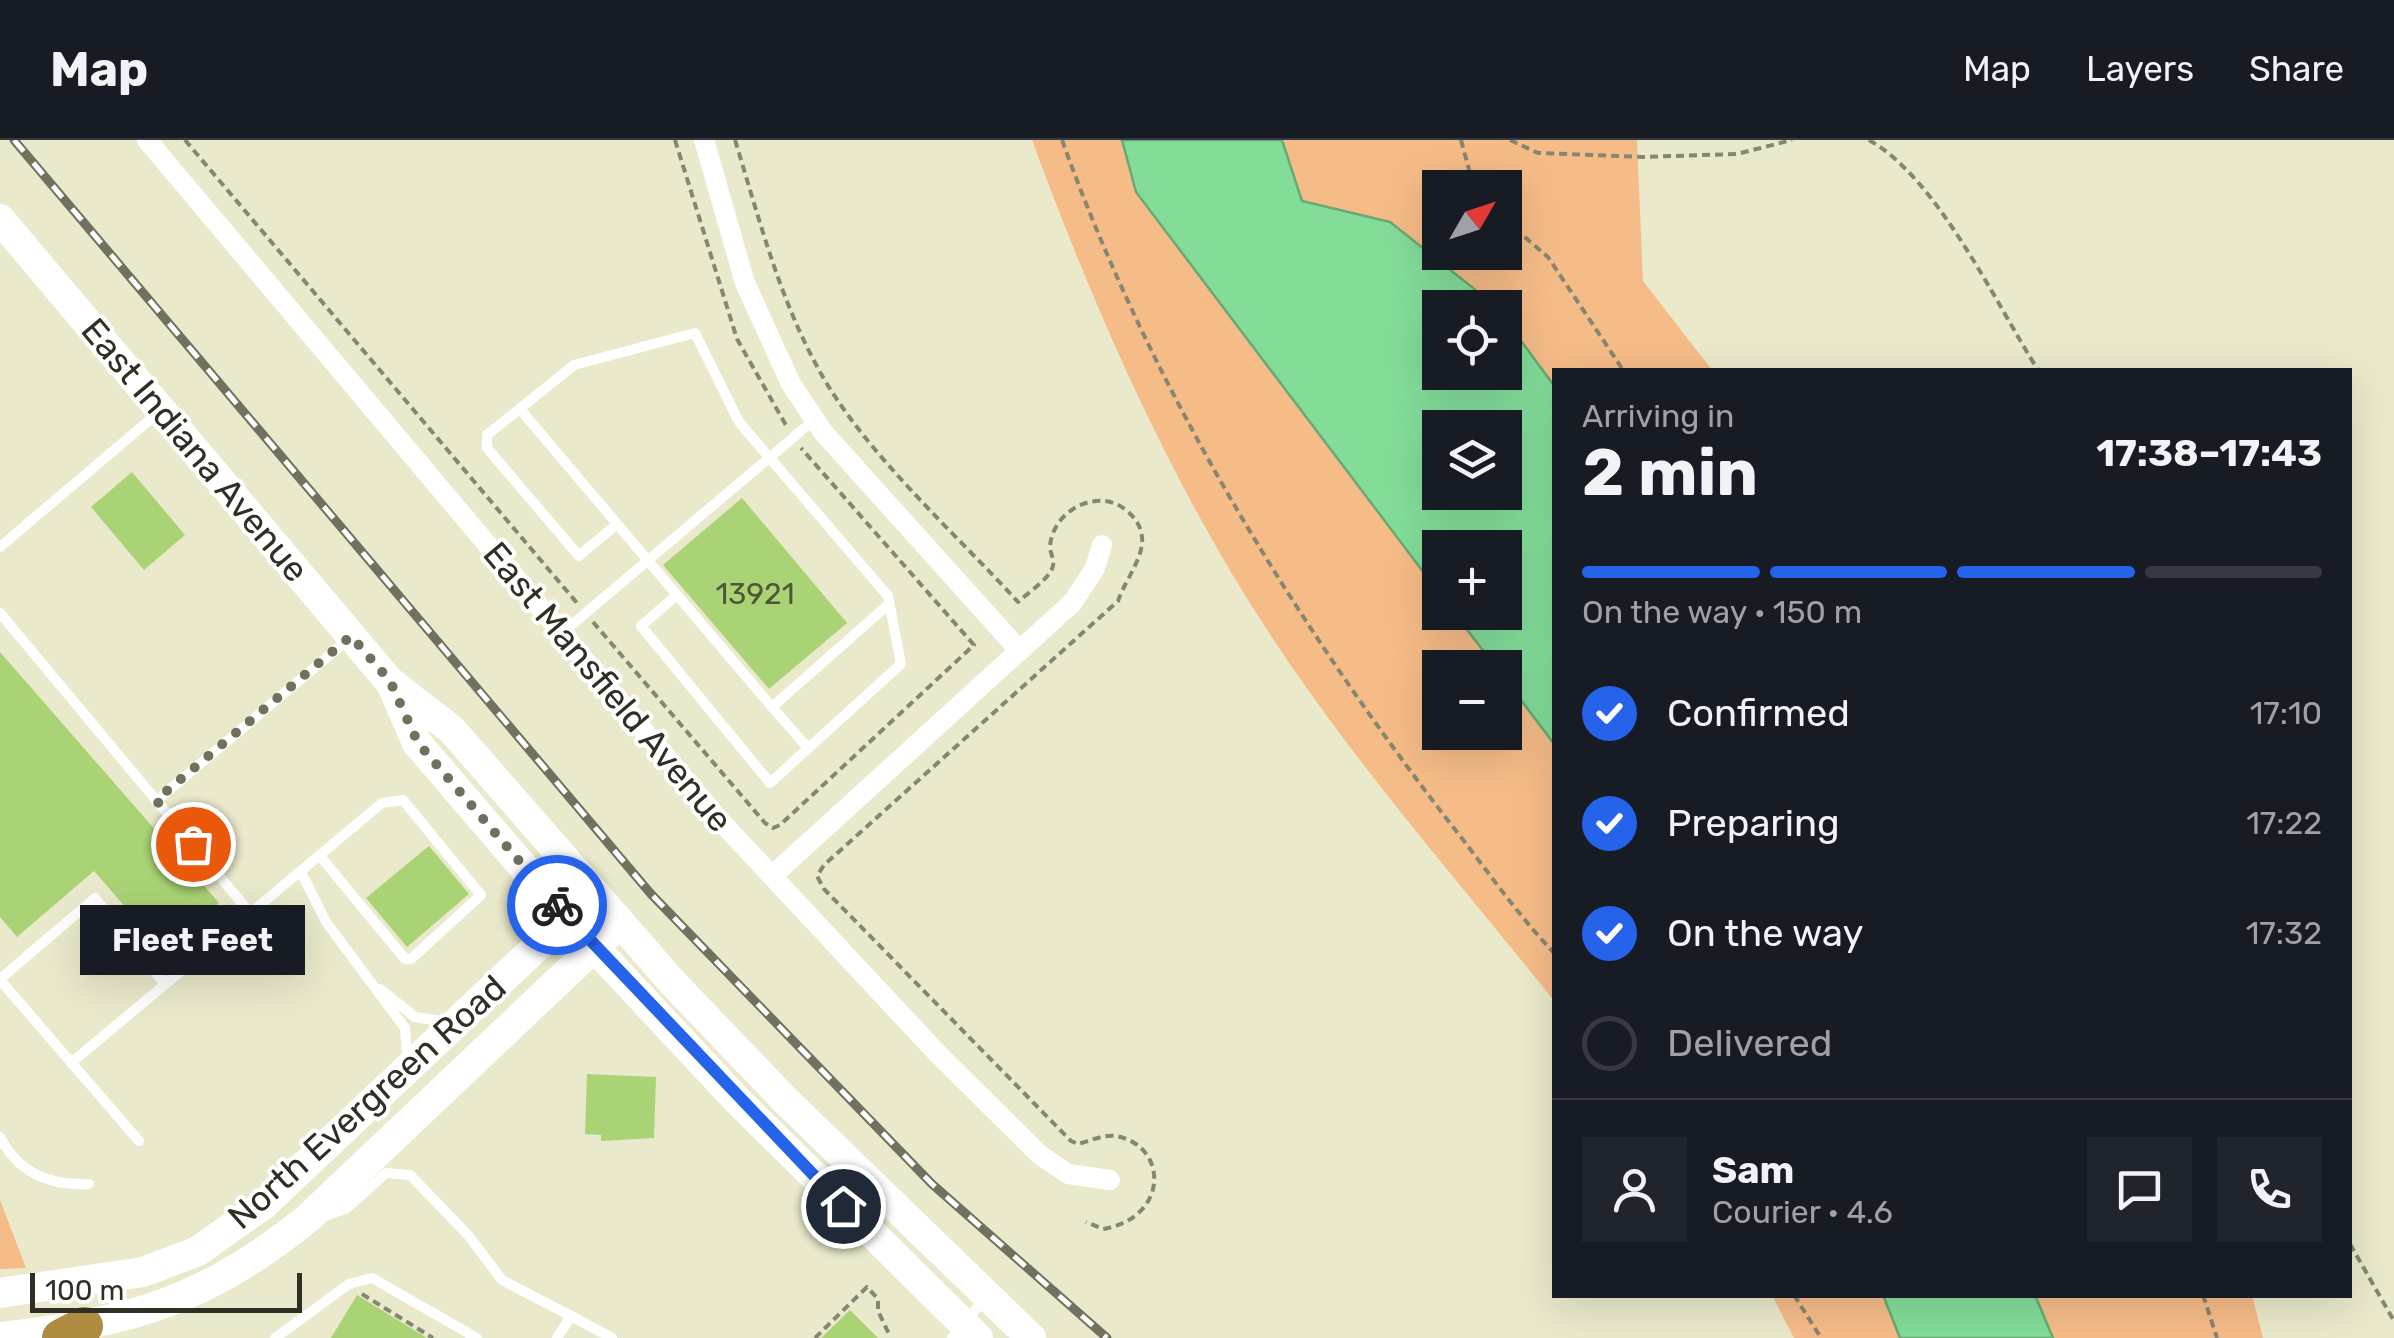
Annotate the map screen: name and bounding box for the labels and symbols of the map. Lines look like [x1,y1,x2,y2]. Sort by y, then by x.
north arrow [1422,170,1522,270]
street label: East Indiana Avenue [73,310,317,590]
street label: East Mansfield Avenue [475,534,741,840]
house number: 13921 [715,576,795,612]
pin [151,802,236,887]
courier [507,855,607,955]
callout: Fleet Feet [80,904,306,974]
street label: North Evergreen Road [220,966,514,1238]
pin [801,1164,886,1249]
scale bar [30,1268,302,1312]

